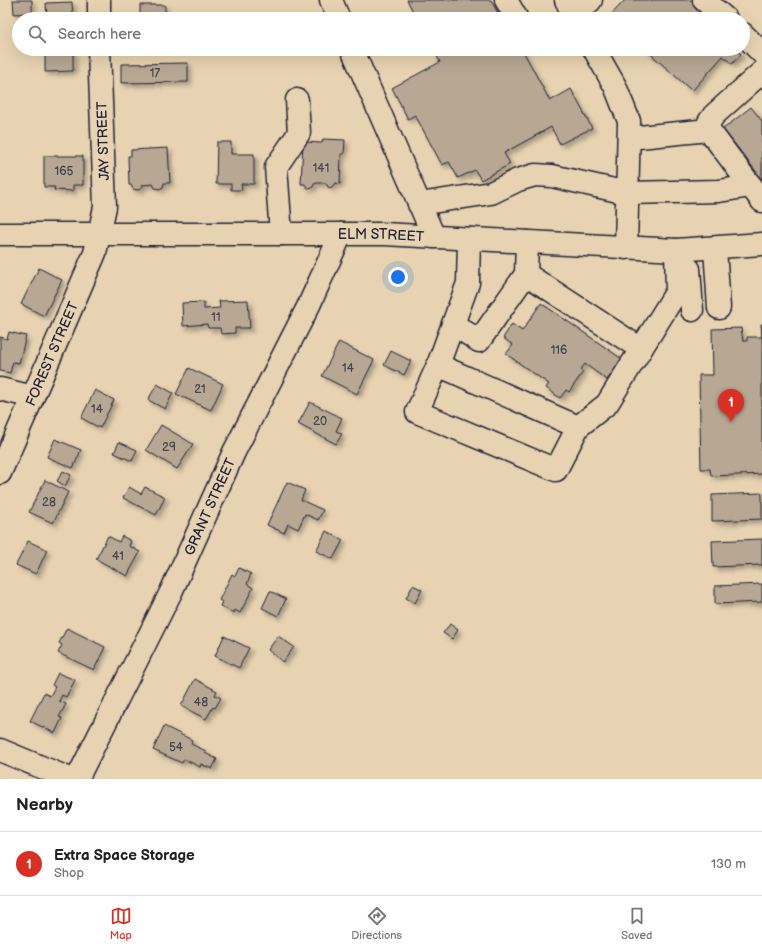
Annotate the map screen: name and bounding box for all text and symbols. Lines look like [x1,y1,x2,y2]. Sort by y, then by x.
search box [12,12,750,56]
icon: search [26,23,48,45]
text: Search here [58,25,141,44]
house number: 17 [150,66,160,81]
street label: JAY STREET [93,101,113,181]
house number: 141 [313,161,329,176]
house number: 165 [55,164,74,179]
street label: ELM STREET [338,226,425,245]
your location [388,267,408,287]
street label: FOREST STREET [22,298,82,408]
house number: 11 [211,310,221,325]
house number: 116 [551,343,567,358]
house number: 14 [342,361,355,376]
house number: 21 [194,382,206,397]
pin: 1 [718,389,744,422]
house number: 14 [91,402,104,417]
house number: 20 [313,414,327,429]
house number: 29 [162,440,176,455]
street label: GRANT STREET [180,455,239,558]
house number: 28 [42,495,56,510]
house number: 41 [112,549,124,564]
house number: 48 [194,695,208,710]
house number: 54 [169,740,184,755]
text: Nearby [16,795,73,815]
text: Extra Space Storage [54,846,195,865]
text: 1 [26,856,32,872]
text: 130 m [711,856,746,872]
text: Shop [54,865,84,881]
tab: Map [110,905,132,942]
tab: Directions [351,905,402,942]
tab: Saved [621,905,652,942]

